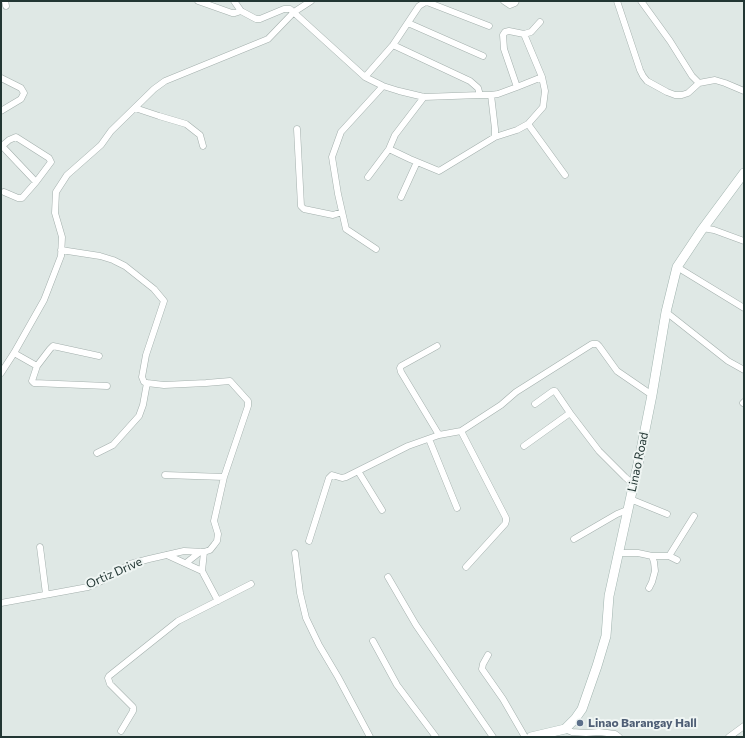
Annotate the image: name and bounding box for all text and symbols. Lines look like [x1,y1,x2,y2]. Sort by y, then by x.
street label: Linao Road [625,431,651,493]
street label: Ortiz Drive [84,554,144,592]
place label: Linao Barangay Hall [588,716,697,730]
marker: Linao Barangay Hall [575,718,585,728]

